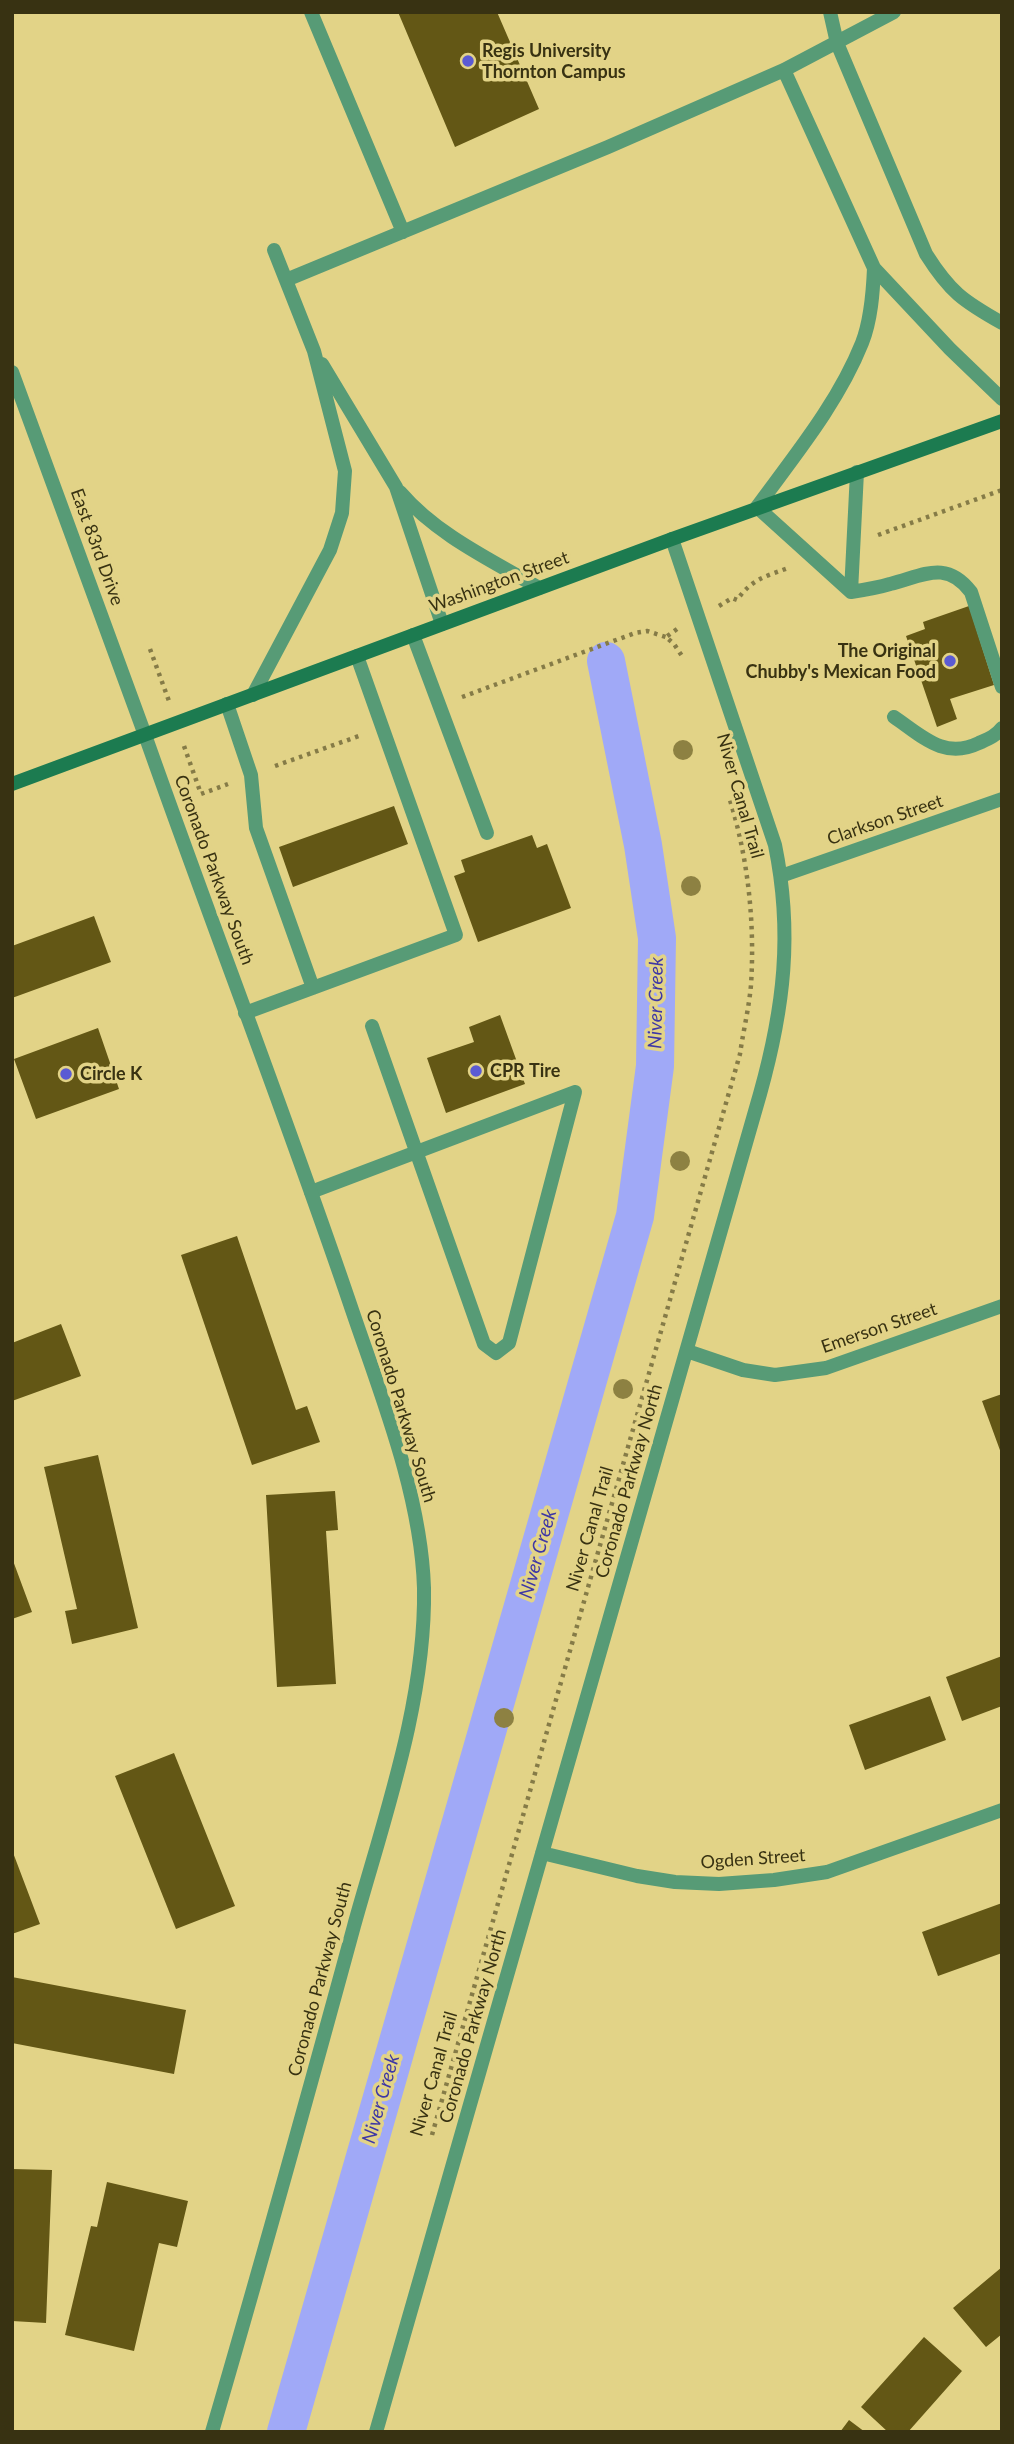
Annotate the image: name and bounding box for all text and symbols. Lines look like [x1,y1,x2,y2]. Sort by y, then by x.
place label: Regis University Thornton Campus [482,40,626,82]
marker: Regis University Thornton Campus [460,53,476,69]
street label: East 83rd Drive [66,486,128,608]
street label: Washington Street [426,547,572,617]
place label: The Original Chubby's Mexican Food [745,640,936,682]
marker: The Original Chubby's Mexican Food [942,653,958,669]
street label: Niver Canal Trail [712,731,768,861]
street label: Coronado Parkway South [170,772,258,968]
street label: Clarkson Street [824,790,946,850]
water label: Niver Creek [644,957,668,1049]
place label: CPR Tire [490,1060,560,1082]
place label: Circle K [80,1063,142,1085]
marker: CPR Tire [468,1063,484,1079]
marker: Circle K [58,1066,74,1082]
street label: Emerson Street [818,1298,940,1358]
street label: Coronado Parkway South [361,1307,441,1505]
street label: Coronado Parkway North [591,1381,667,1581]
street label: Niver Canal Trail [562,1464,618,1594]
water label: Niver Creek [514,1507,562,1601]
street label: Ogden Street [700,1845,806,1873]
street label: Coronado Parkway South [284,1879,356,2079]
street label: Coronado Parkway North [435,1926,511,2126]
street label: Niver Canal Trail [406,2009,462,2139]
water label: Niver Creek [357,2052,405,2146]

